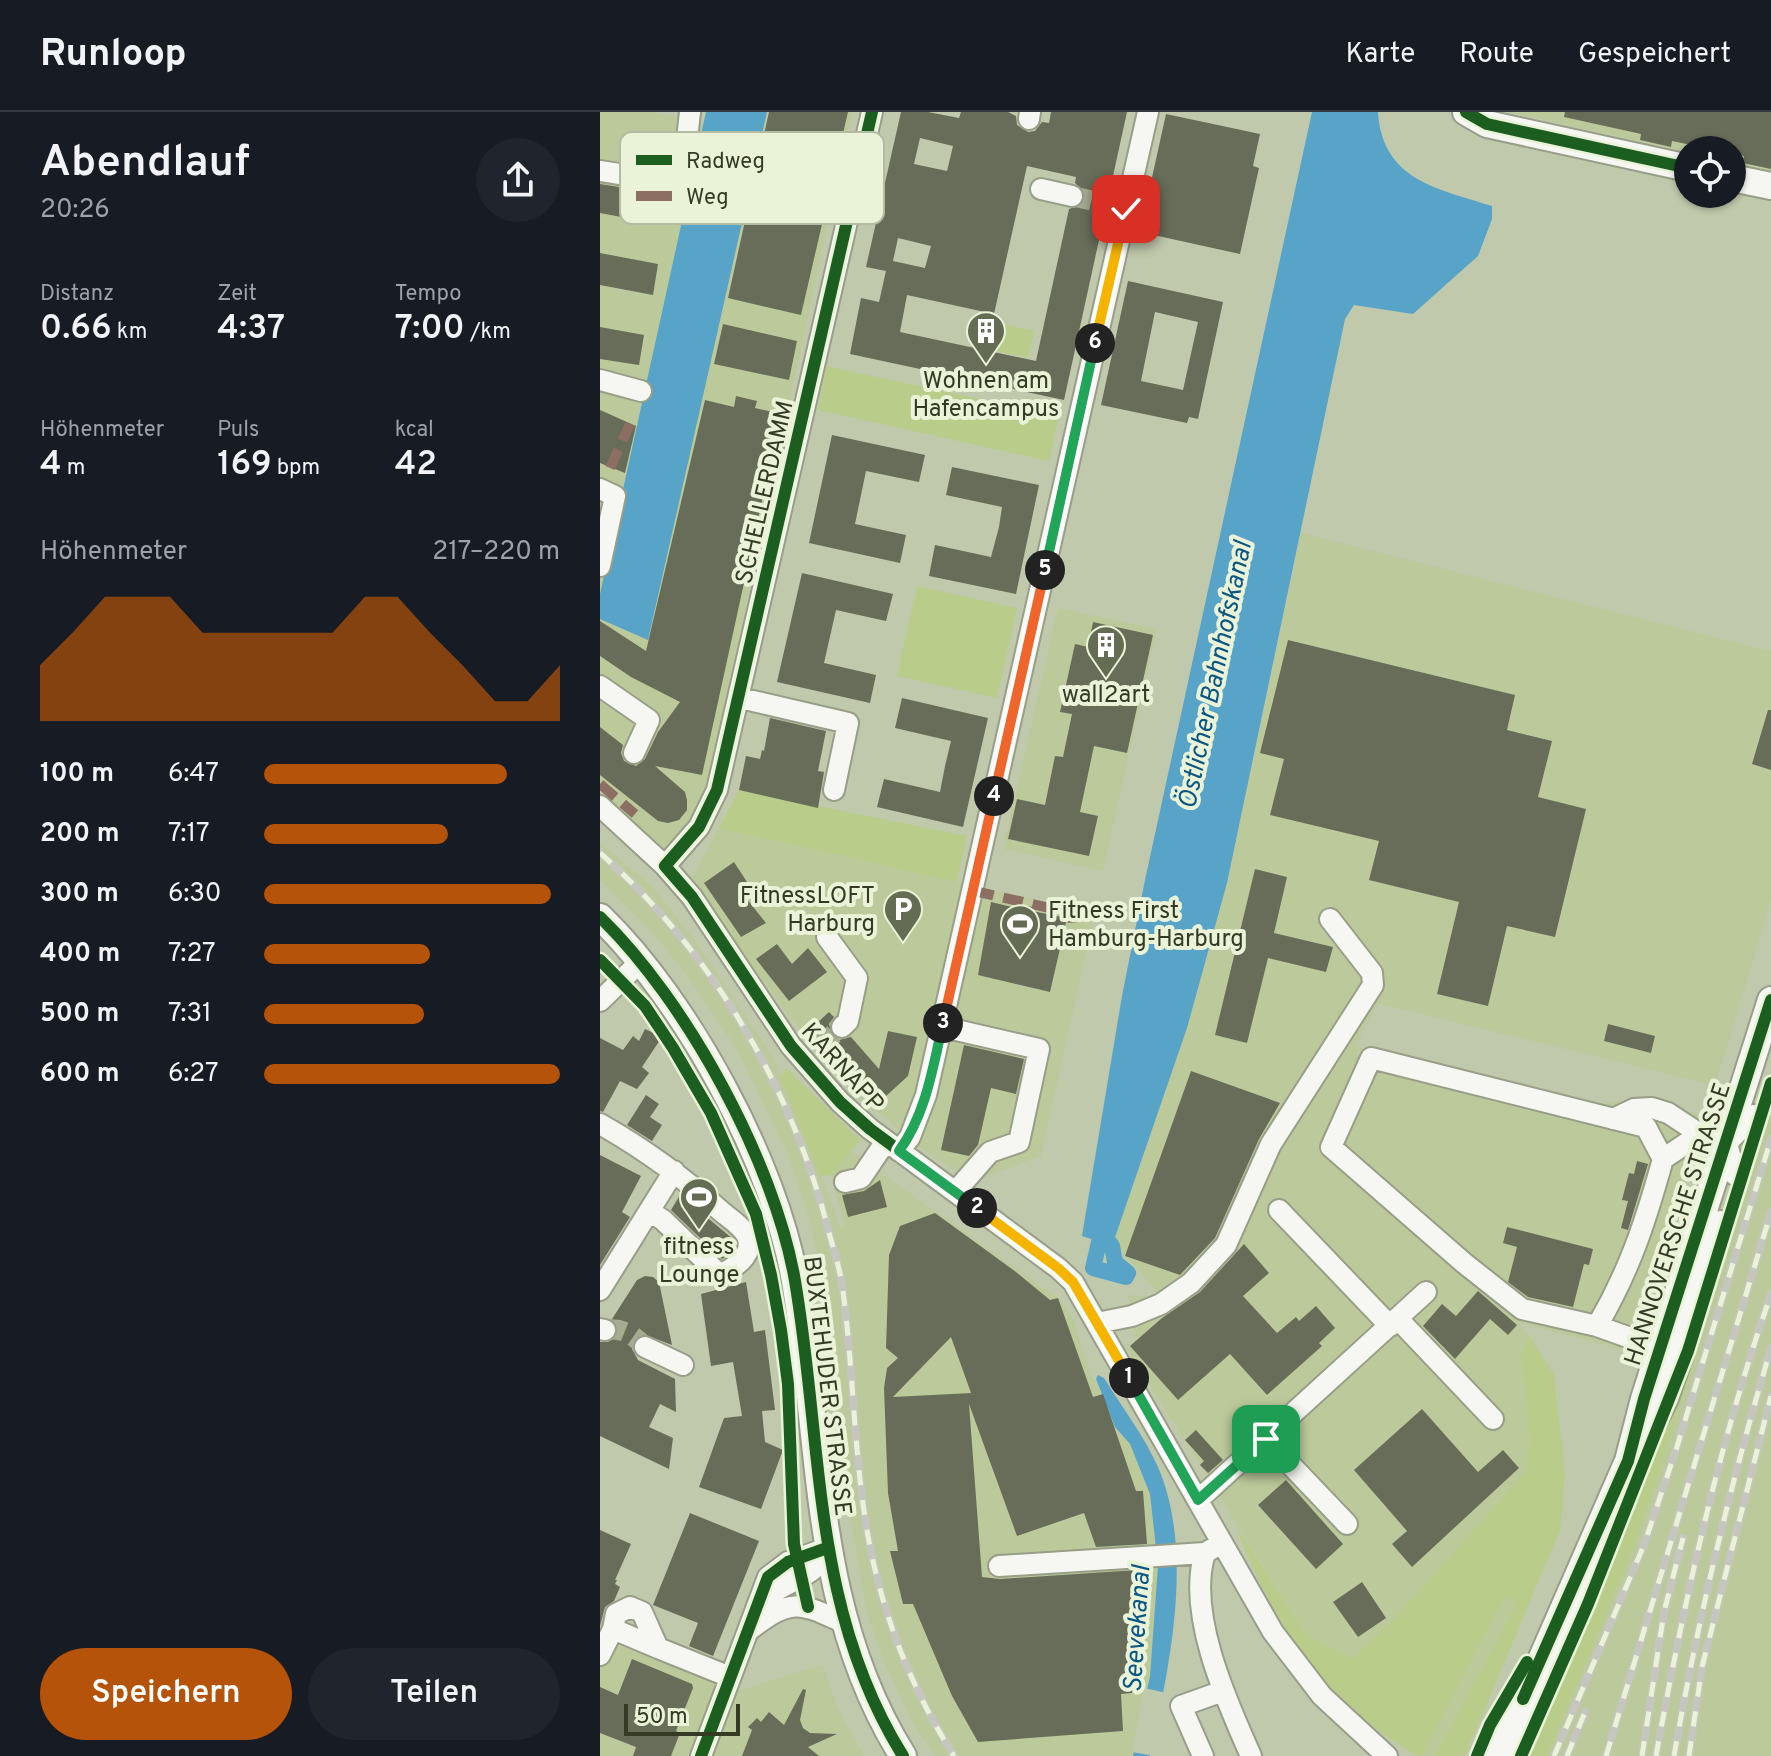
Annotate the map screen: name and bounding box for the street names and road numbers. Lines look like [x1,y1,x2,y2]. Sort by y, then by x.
street label: SCHELLERDAMM [730,398,802,587]
street label: KARNAPP [794,1017,889,1119]
street label: HANNOVERSCHE STRASSE [1619,1079,1739,1370]
street label: BUXTEHUDER STRASSE [795,1255,857,1518]

